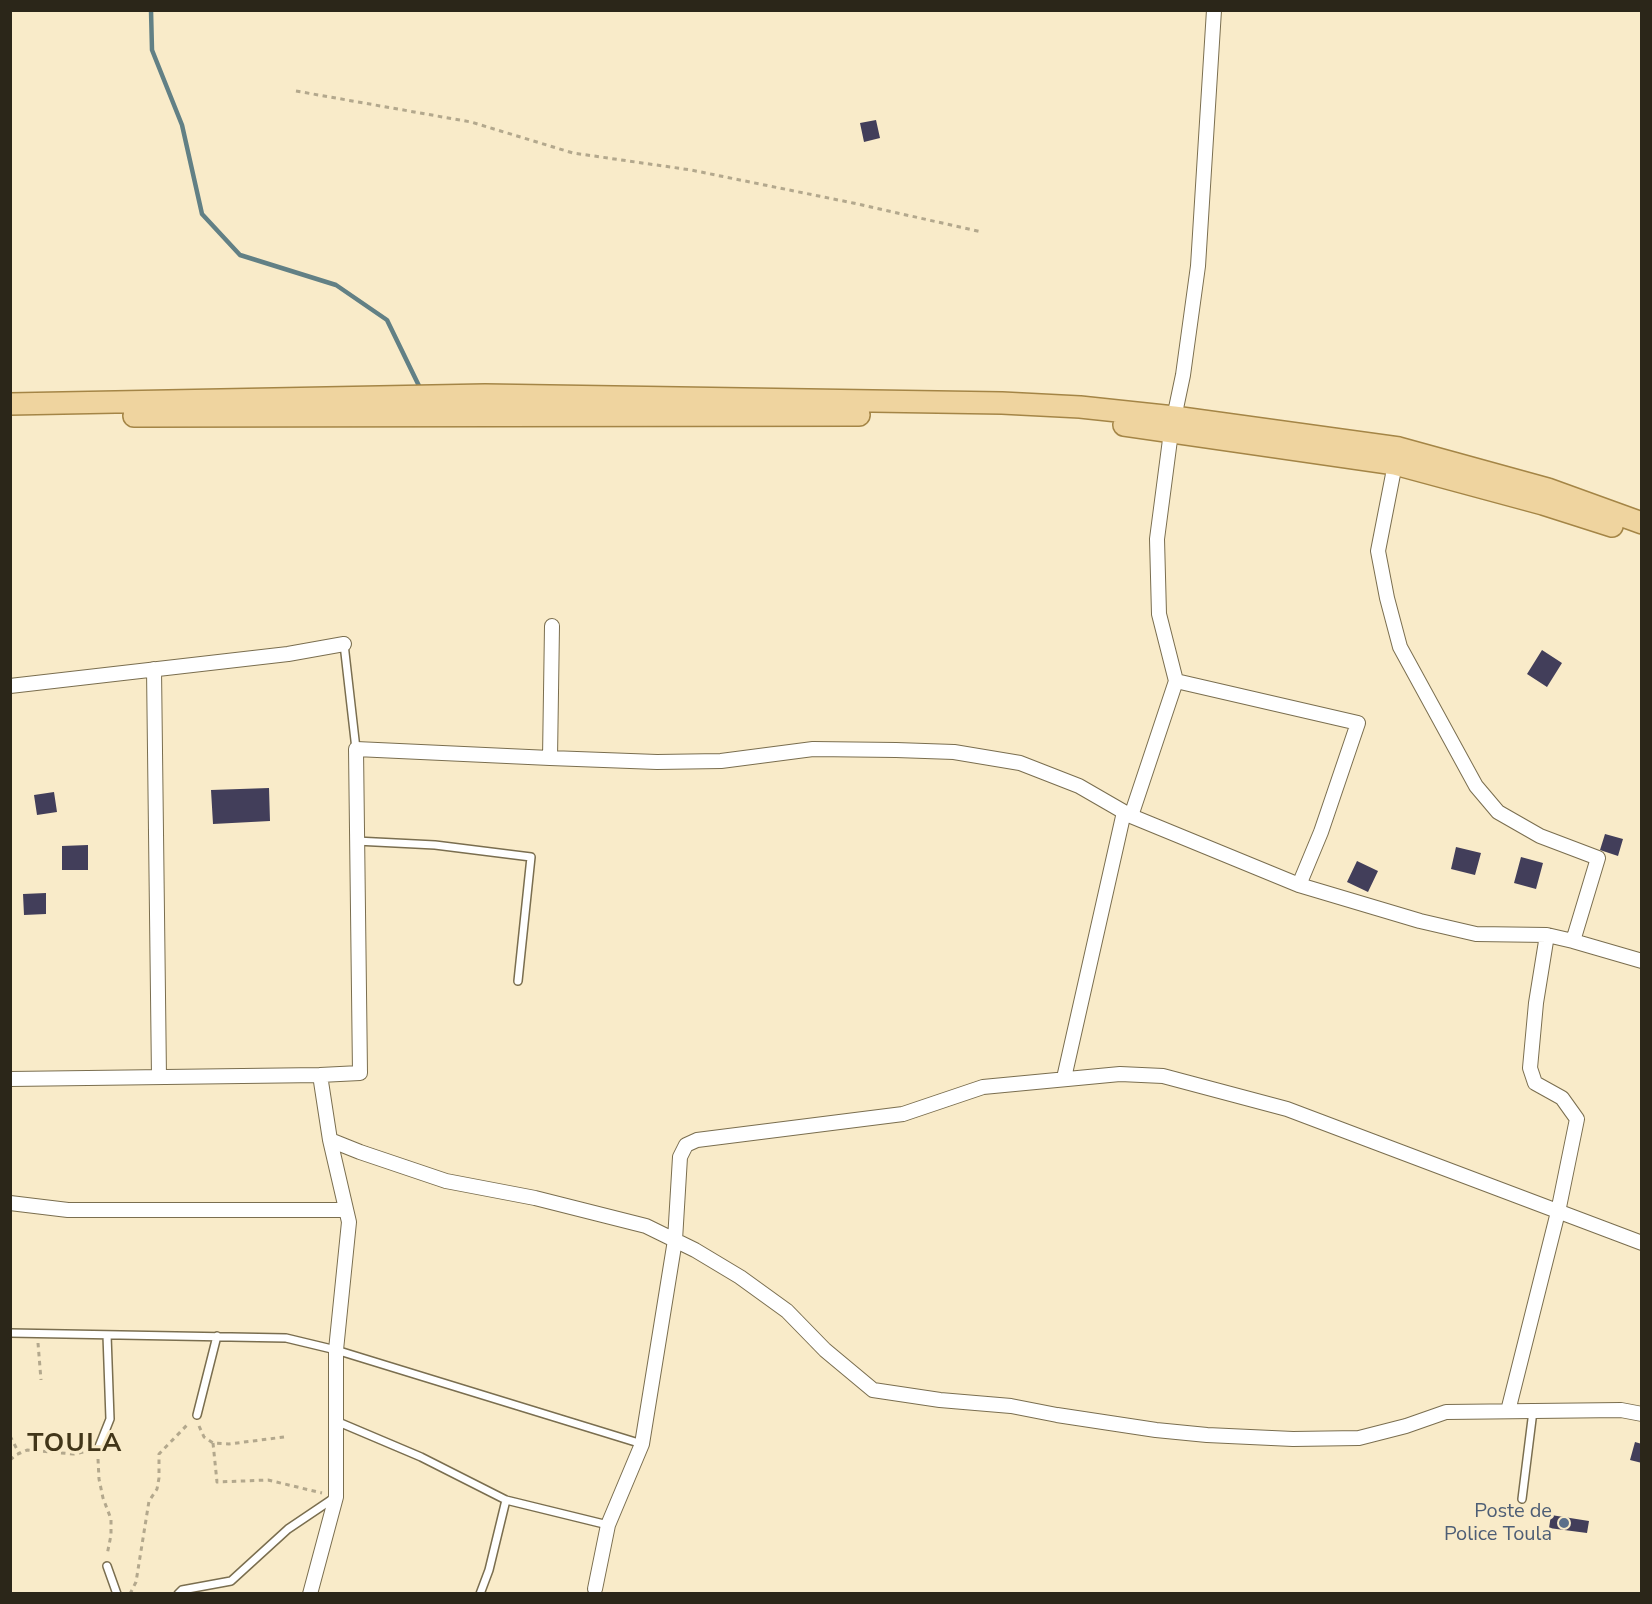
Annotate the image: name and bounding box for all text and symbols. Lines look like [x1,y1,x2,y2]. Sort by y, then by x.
district label: TOULA [27,1429,123,1461]
place label: Poste de Police Toula [1444,1500,1552,1547]
marker: Poste de Police Toula [1557,1516,1571,1530]

